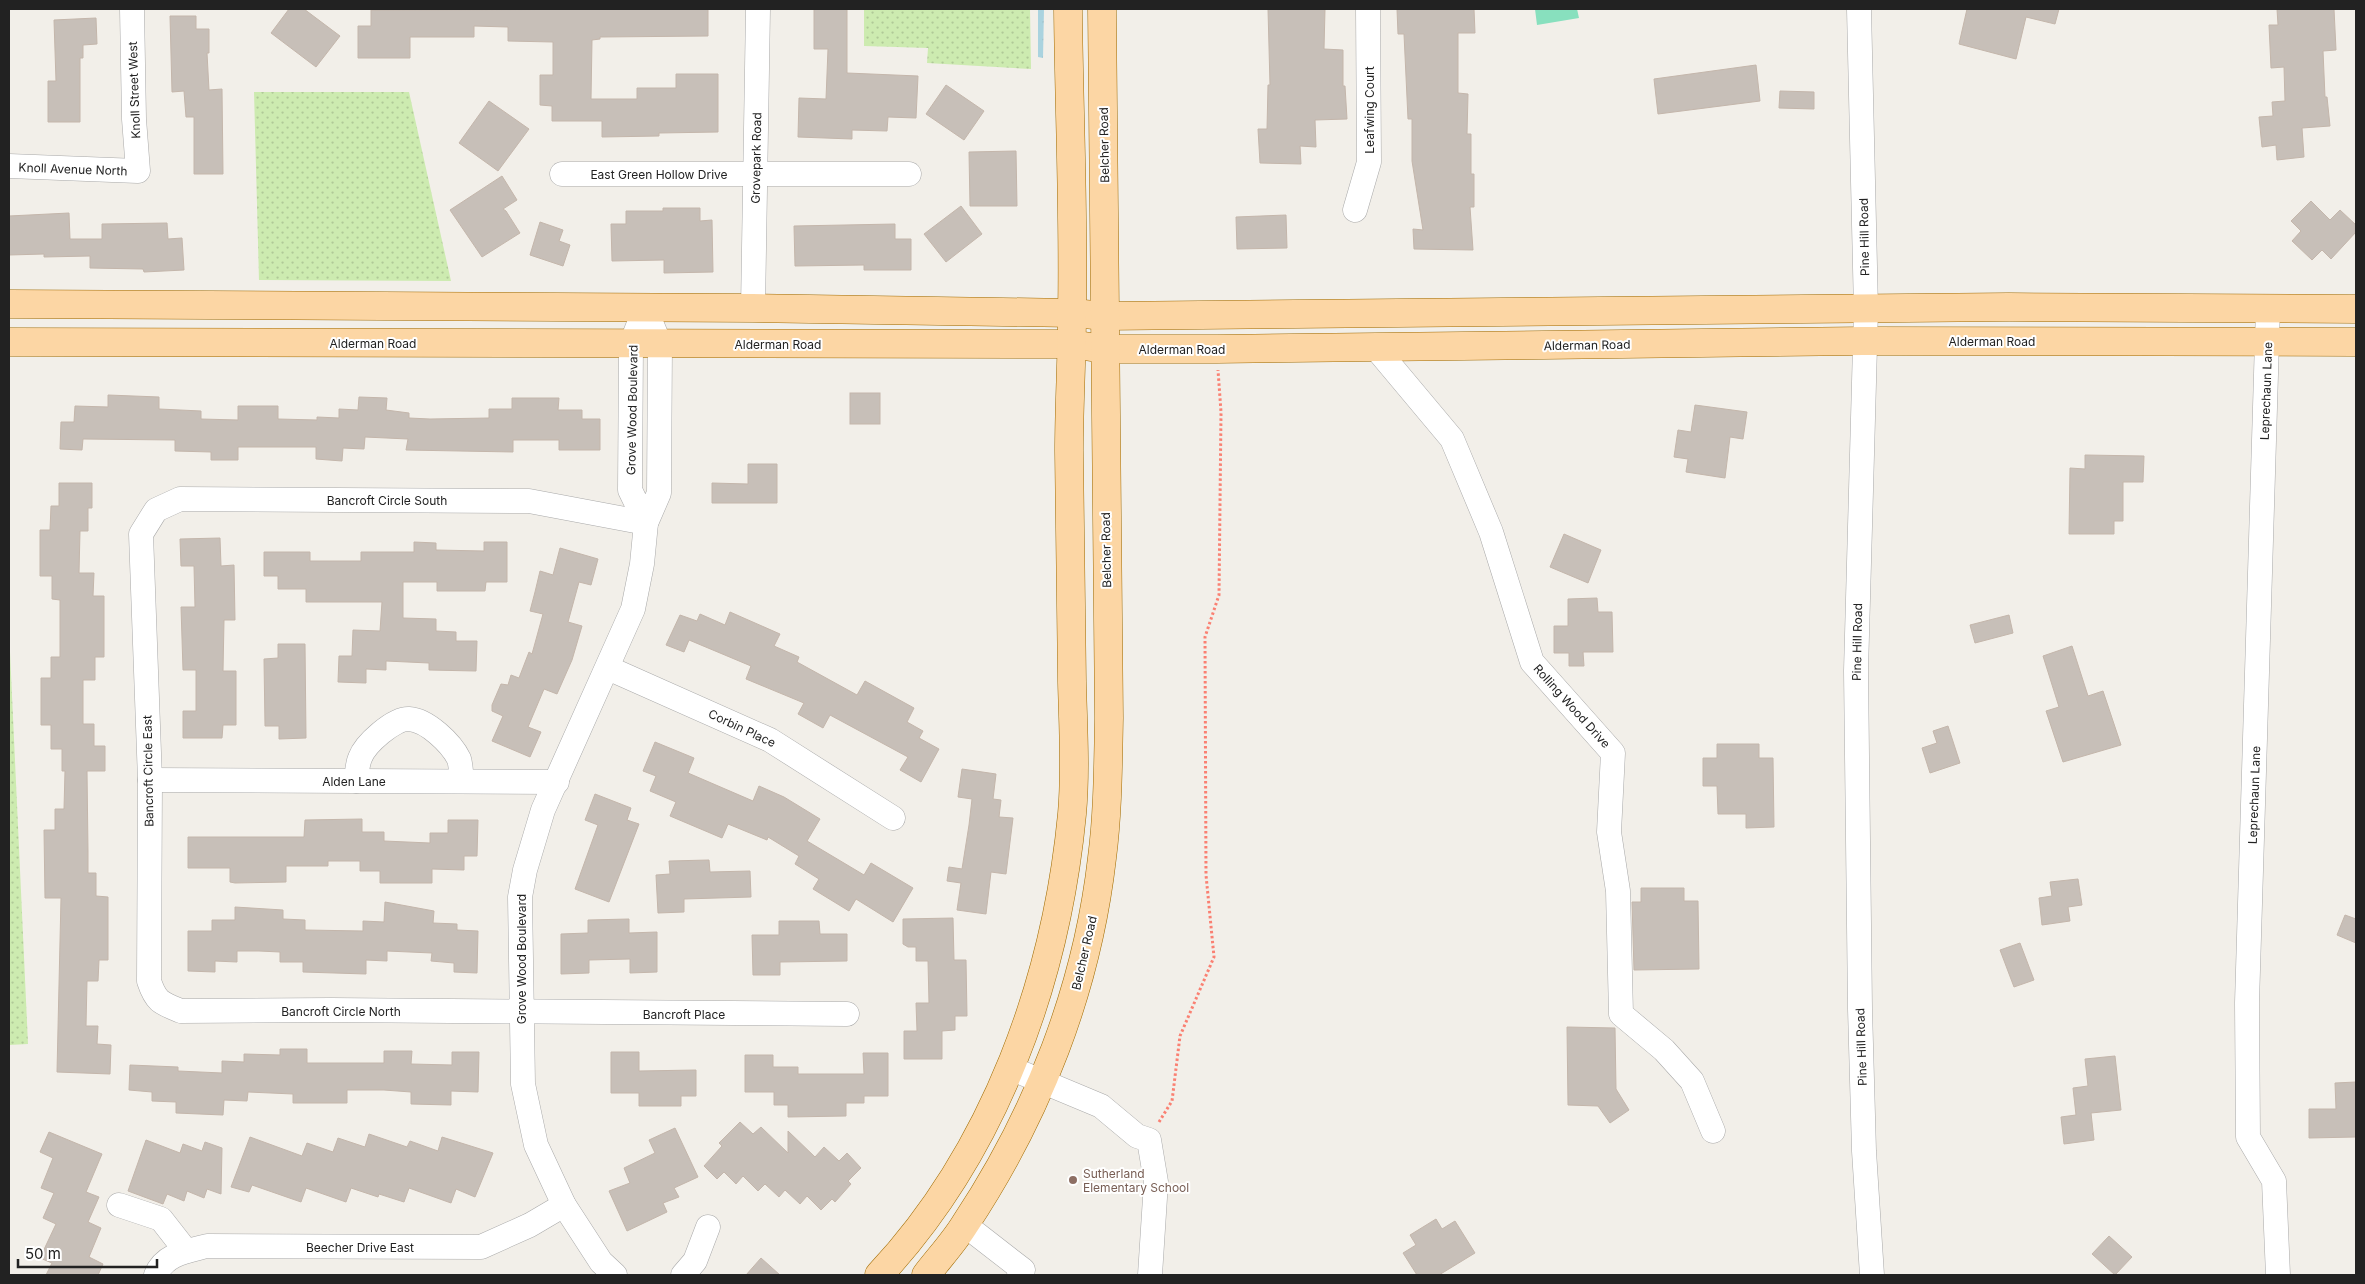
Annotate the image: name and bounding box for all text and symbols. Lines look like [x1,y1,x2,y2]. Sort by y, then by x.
street label: Knoll Street West [125,41,143,139]
street label: Leafwing Court [1362,66,1377,154]
street label: Belcher Road [1096,107,1112,183]
street label: Grovepark Road [748,112,764,204]
street label: Knoll Avenue North [18,160,128,178]
street label: East Green Hollow Drive [590,167,728,182]
street label: Pine Hill Road [1856,198,1872,276]
street label: Alderman Road [1949,334,2035,349]
street label: Alderman Road [330,336,416,351]
street label: Alderman Road [735,337,821,352]
street label: Alderman Road [1543,337,1631,353]
street label: Alderman Road [1139,342,1225,357]
street label: Leprechaun Lane [2257,342,2275,440]
street label: Grove Wood Boulevard [623,345,641,475]
street label: Bancroft Circle South [327,493,447,508]
street label: Belcher Road [1098,512,1114,588]
street label: Pine Hill Road [1849,603,1865,681]
street label: Rolling Wood Drive [1530,661,1614,751]
street label: Corbin Place [706,706,778,750]
street label: Bancroft Circle East [140,715,156,827]
street label: Leprechaun Lane [2245,746,2263,844]
street label: Alden Lane [322,774,386,789]
street label: Grove Wood Boulevard [514,894,529,1024]
street label: Belcher Road [1068,915,1100,991]
street label: Bancroft Circle North [281,1004,401,1019]
street label: Bancroft Place [643,1007,725,1022]
street label: Pine Hill Road [1852,1008,1870,1086]
place label: Sutherland Elementary School [1083,1166,1189,1195]
marker: Sutherland Elementary School [1067,1174,1079,1186]
scale bar [18,1236,156,1268]
street label: Beecher Drive East [306,1240,414,1255]
text: 50 m [25,1244,61,1263]

